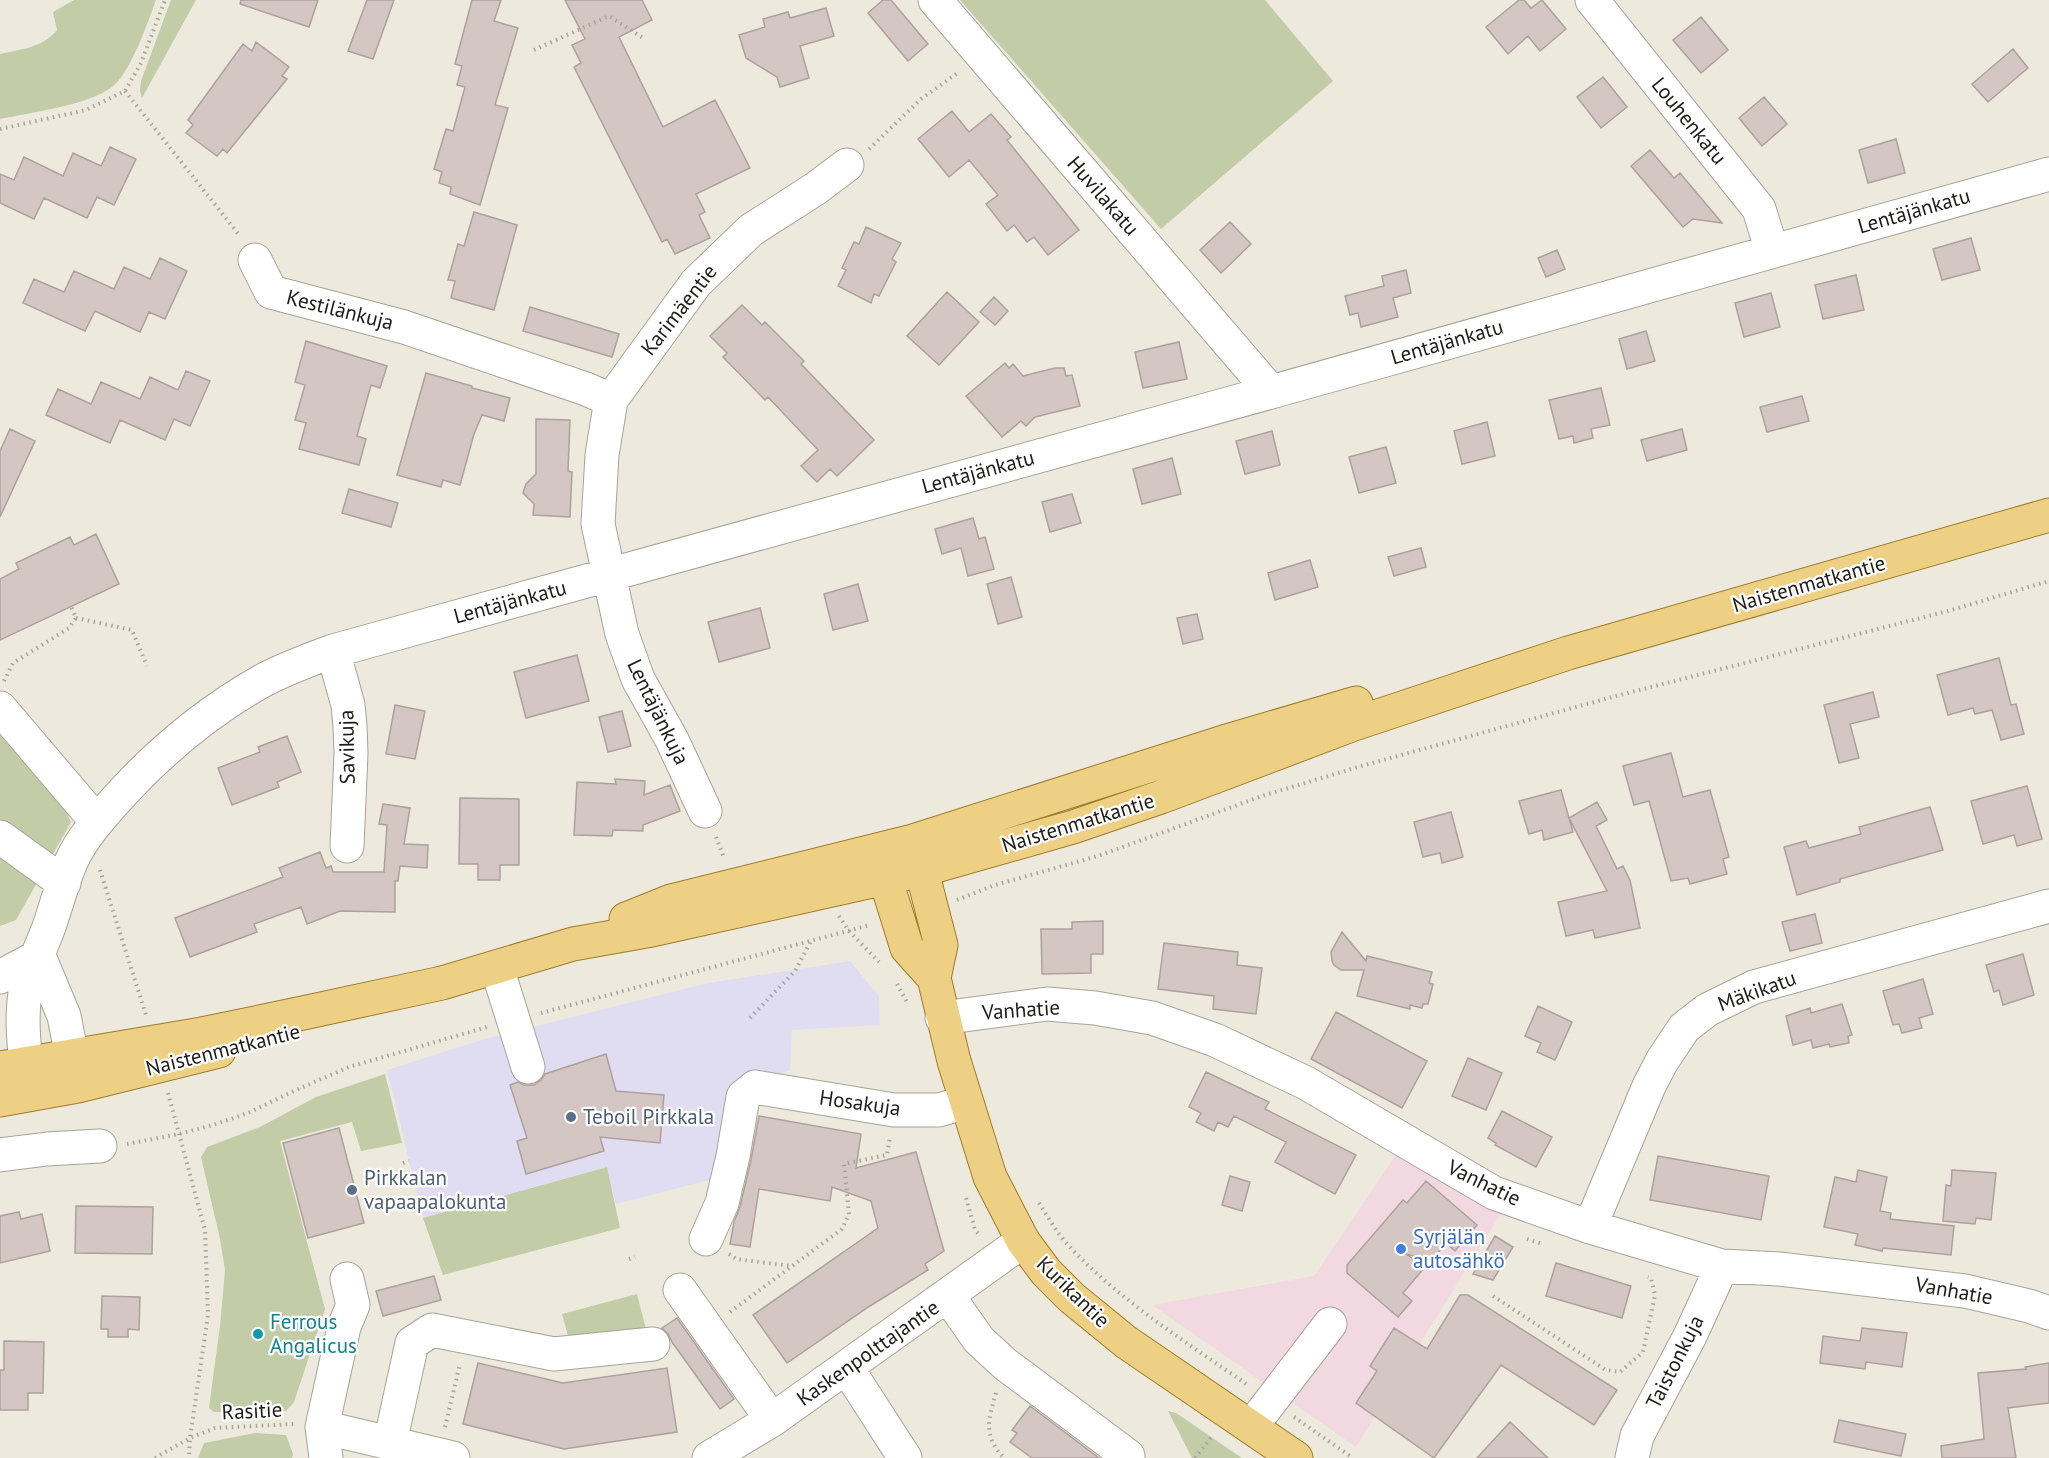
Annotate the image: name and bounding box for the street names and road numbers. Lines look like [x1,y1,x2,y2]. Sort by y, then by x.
street label: Louhenkatu [1646,71,1733,170]
street label: Huvilakatu [1061,150,1145,241]
street label: Lentäjänkatu [1855,182,1973,239]
street label: Karimäentie [635,259,723,361]
street label: Kestilänkuja [284,283,397,336]
street label: Lentäjänkatu [1388,313,1506,370]
street label: Lentäjänkatu [918,443,1037,500]
street label: Naistenmatkantie [1729,549,1889,618]
street label: Lentäjänkatu [450,573,569,630]
street label: Lentäjänkuja [621,655,696,769]
street label: Savikuja [332,709,361,785]
street label: Naistenmatkantie [998,787,1157,859]
street label: Mäkikatu [1714,964,1800,1017]
street label: Vanhatie [980,993,1061,1026]
street label: Naistenmatkantie [143,1017,303,1082]
street label: Hosakuja [818,1083,903,1122]
street label: Vanhatie [1442,1153,1525,1212]
street label: Kurikantie [1031,1250,1116,1333]
street label: Vanhatie [1912,1270,1995,1311]
street label: Kaskenpolttajantie [791,1293,944,1412]
street label: Taistonkuja [1640,1310,1710,1413]
street label: Rasitie [221,1395,283,1426]

